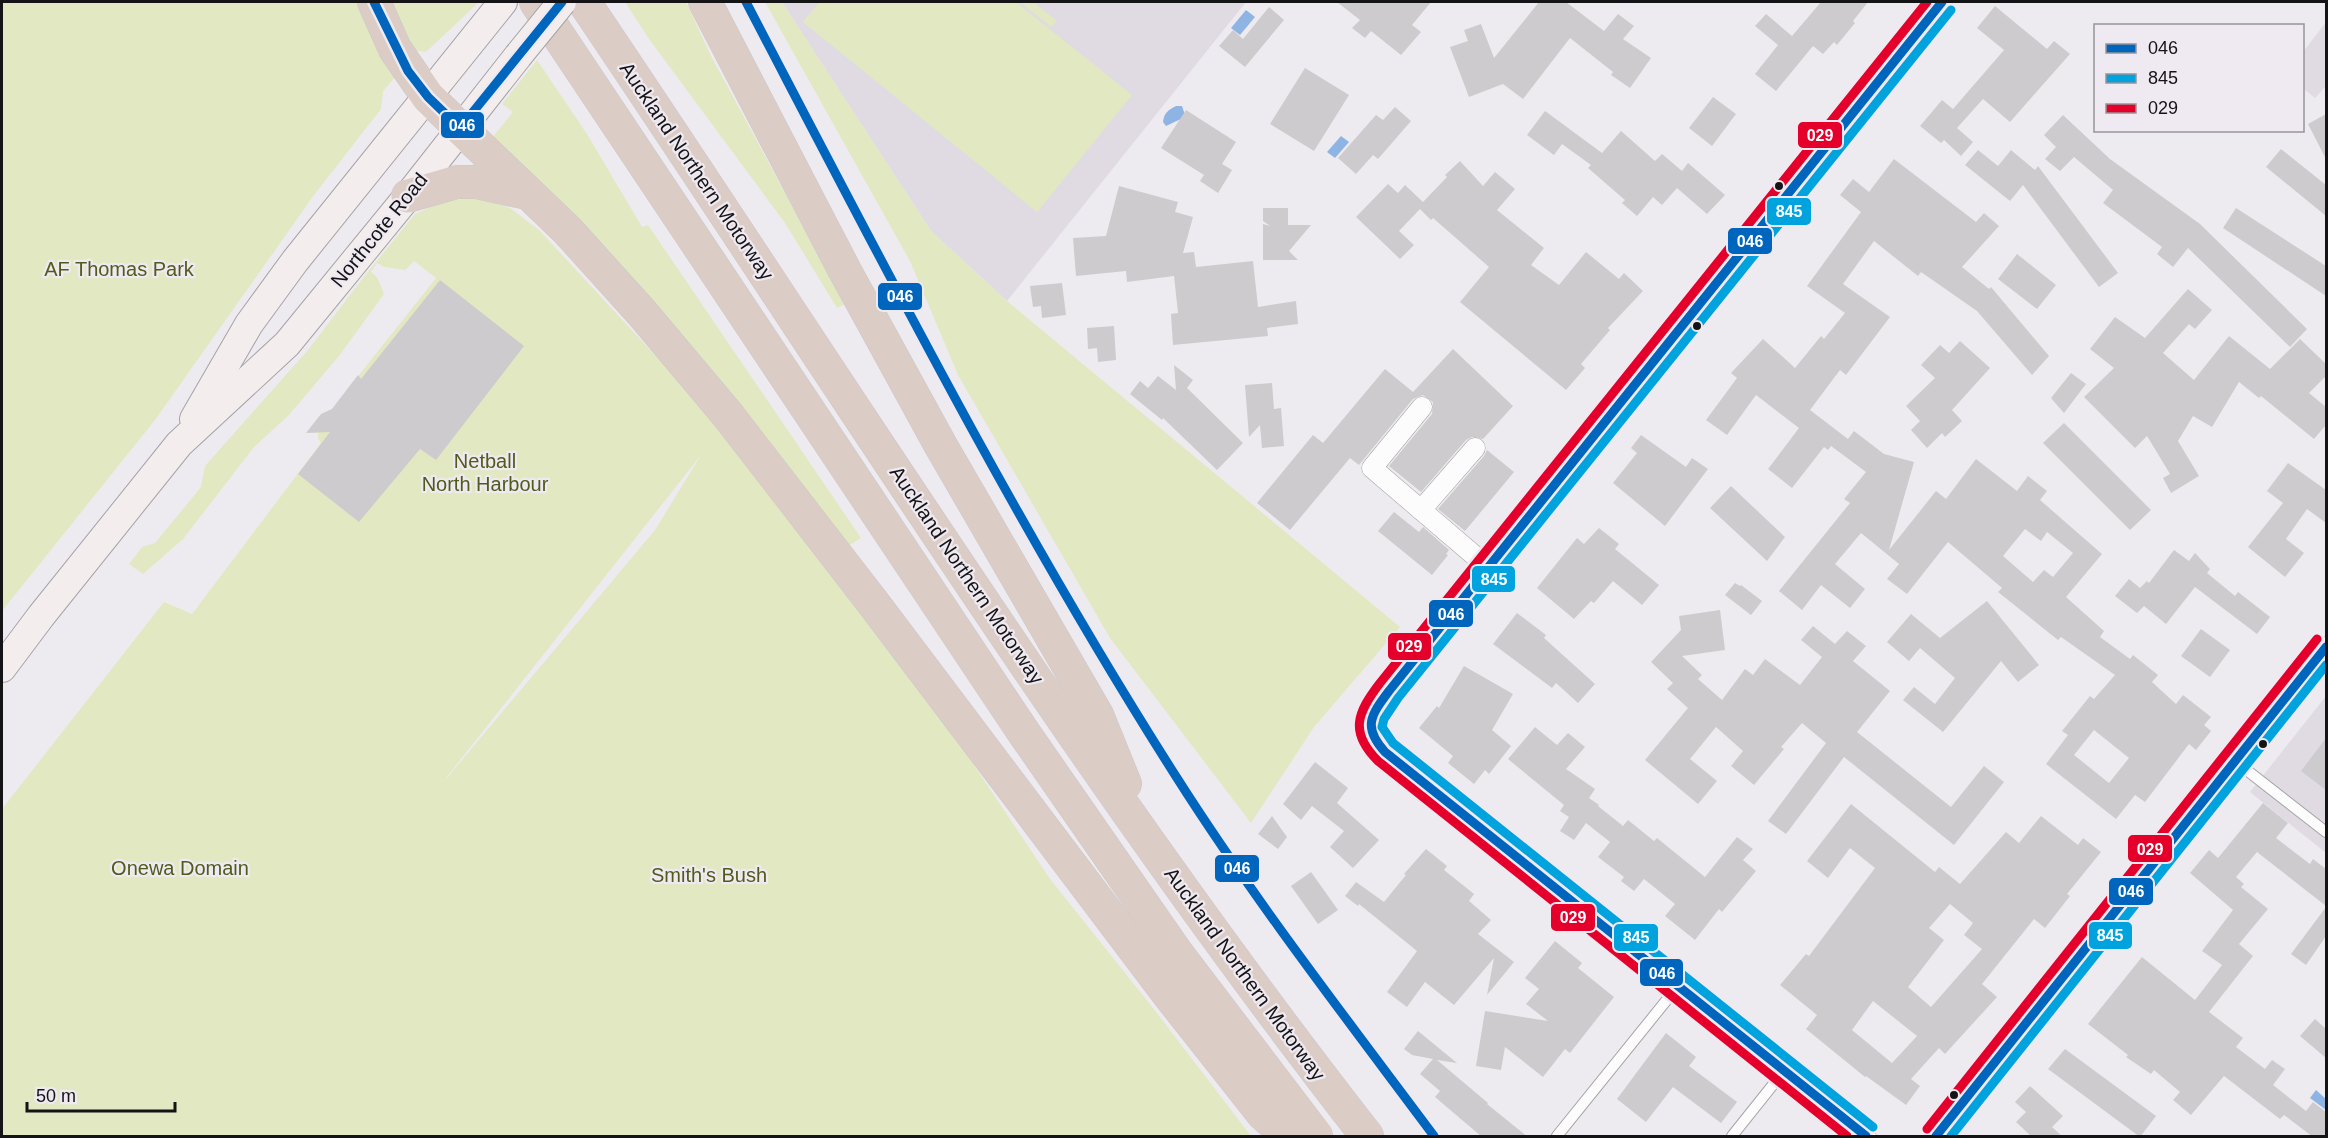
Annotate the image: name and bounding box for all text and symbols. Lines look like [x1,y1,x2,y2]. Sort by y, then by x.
legend [2094,24,2304,132]
text: 046 [2148,38,2178,58]
street label: Auckland Northern Motorway [616,58,778,284]
text: 845 [2148,68,2178,88]
text: 029 [2148,98,2178,118]
line badge: 046 [440,111,485,139]
text: 046 [449,117,475,134]
line badge: 029 [1797,121,1843,149]
text: 029 [1807,127,1833,144]
street label: Northcote Road [326,169,432,291]
unlabelled marker [1773,180,1785,192]
line badge: 845 [1766,197,1812,226]
text: 845 [1776,203,1802,220]
line badge: 046 [1727,227,1773,255]
text: 046 [1737,233,1763,250]
park label: AF Thomas Park [44,258,195,280]
line badge: 046 [877,282,923,311]
text: 046 [887,288,913,305]
unlabelled marker [1691,320,1703,332]
park label: Netball North Harbour [422,450,549,495]
street label: Auckland Northern Motorway [886,462,1048,688]
line badge: 845 [1471,565,1516,593]
text: 845 [1481,571,1507,588]
line badge: 046 [1428,599,1474,628]
text: 046 [1438,606,1464,623]
line badge: 029 [1387,632,1432,661]
text: 029 [1396,638,1422,655]
unlabelled marker [2257,738,2269,750]
line badge: 029 [2127,834,2173,863]
text: 029 [2137,841,2163,858]
line badge: 046 [1214,854,1260,883]
park label: Onewa Domain [111,857,249,879]
text: 046 [1224,860,1250,877]
street label: Auckland Northern Motorway [1160,863,1330,1085]
park label: Smith's Bush [651,864,767,886]
line badge: 046 [2108,877,2154,906]
text: 046 [2118,883,2144,900]
line badge: 029 [1550,903,1596,932]
text: 029 [1560,909,1586,926]
line badge: 845 [2088,921,2133,950]
line badge: 845 [1613,923,1659,952]
text: 845 [2097,927,2123,944]
text: 845 [1623,929,1649,946]
line badge: 046 [1639,958,1684,987]
text: 046 [1649,965,1675,982]
scale bar [27,1075,176,1113]
text: 50 m [36,1086,76,1106]
unlabelled marker [1948,1089,1960,1101]

